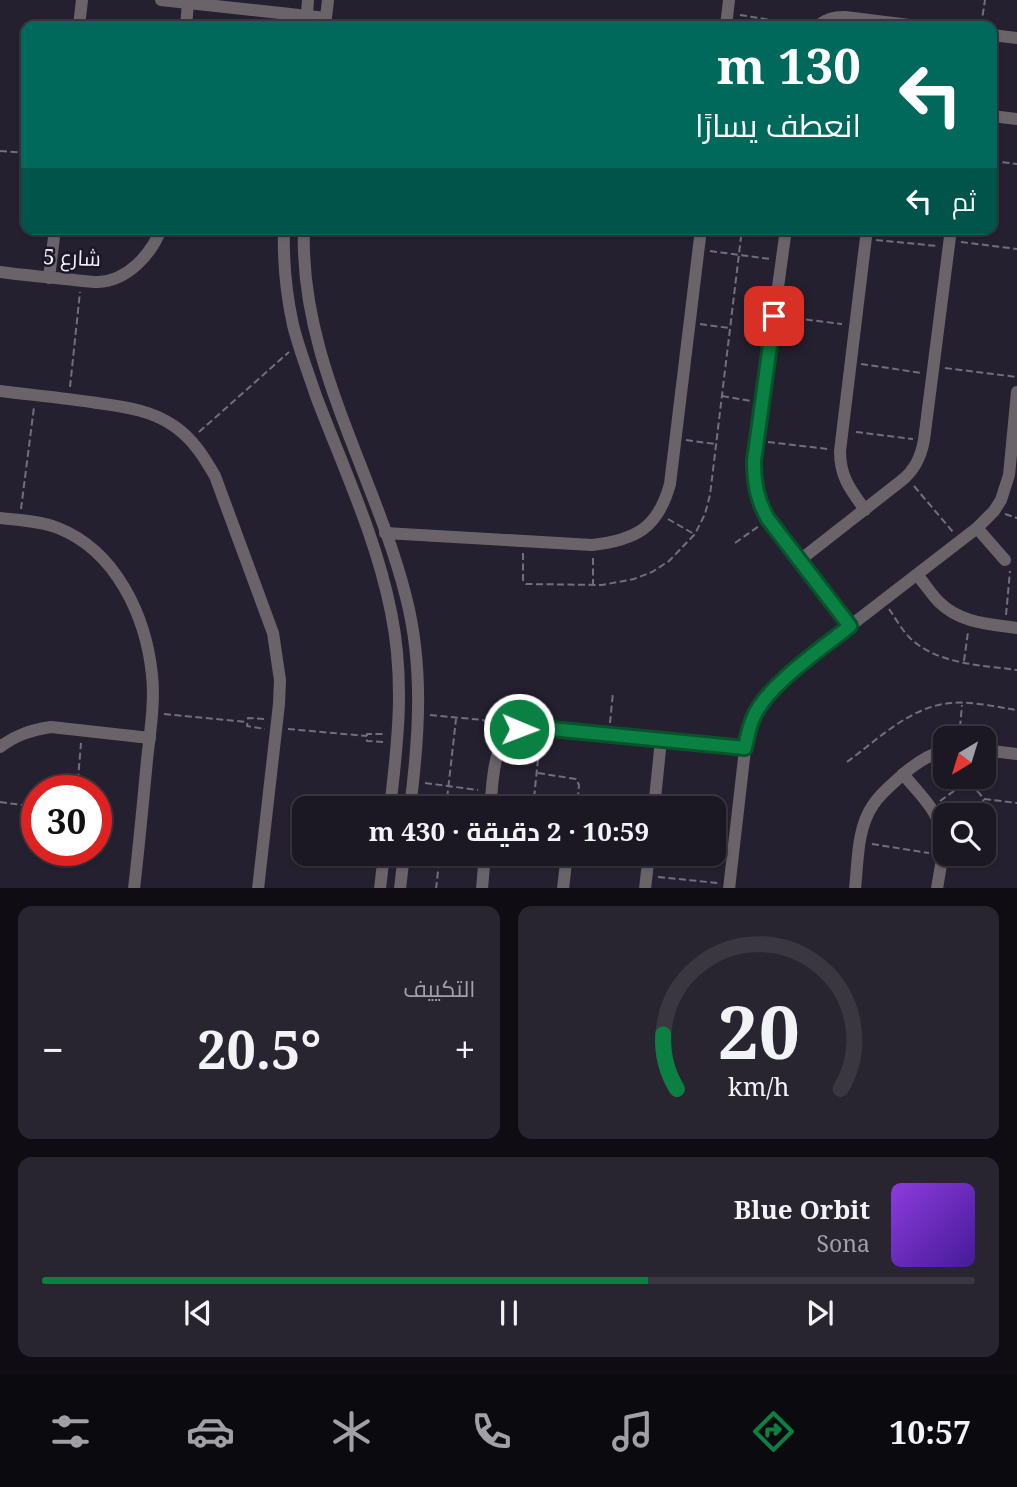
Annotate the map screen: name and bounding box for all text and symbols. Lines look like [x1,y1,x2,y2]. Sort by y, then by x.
text: 130 m [717,32,861,98]
icon: left [885,49,976,140]
text: انعطف يسارًا [695,103,861,146]
icon: left [900,182,938,220]
text: ثم [952,183,976,219]
street label: شارع 5 [43,242,101,273]
pin [744,286,804,346]
icon: arrive [755,297,793,335]
position arrow [482,692,556,766]
north arrow [933,726,996,789]
map controls [933,726,996,866]
speed limit sign: 30 [21,775,112,866]
button: search [933,803,996,866]
text: 10:59 · 2 دقيقة · 430 m [369,813,649,849]
text: التكييف [403,972,476,1004]
text: 20 [717,981,799,1080]
text: 20.5° [197,1013,321,1084]
text: − [42,1023,64,1075]
text: + [454,1023,476,1075]
text: km/h [728,1068,789,1102]
text: Blue Orbit [734,1191,870,1227]
text: Sona [816,1227,870,1259]
icon: previous [179,1294,217,1332]
icon: pause [490,1294,528,1332]
icon: next [801,1294,839,1332]
icon: filters [46,1407,95,1456]
icon: car [186,1407,235,1456]
icon: climate [327,1407,376,1456]
icon: phone [467,1407,516,1456]
icon: music [608,1407,657,1456]
icon: directions [749,1407,798,1456]
text: 10:57 [889,1410,971,1453]

